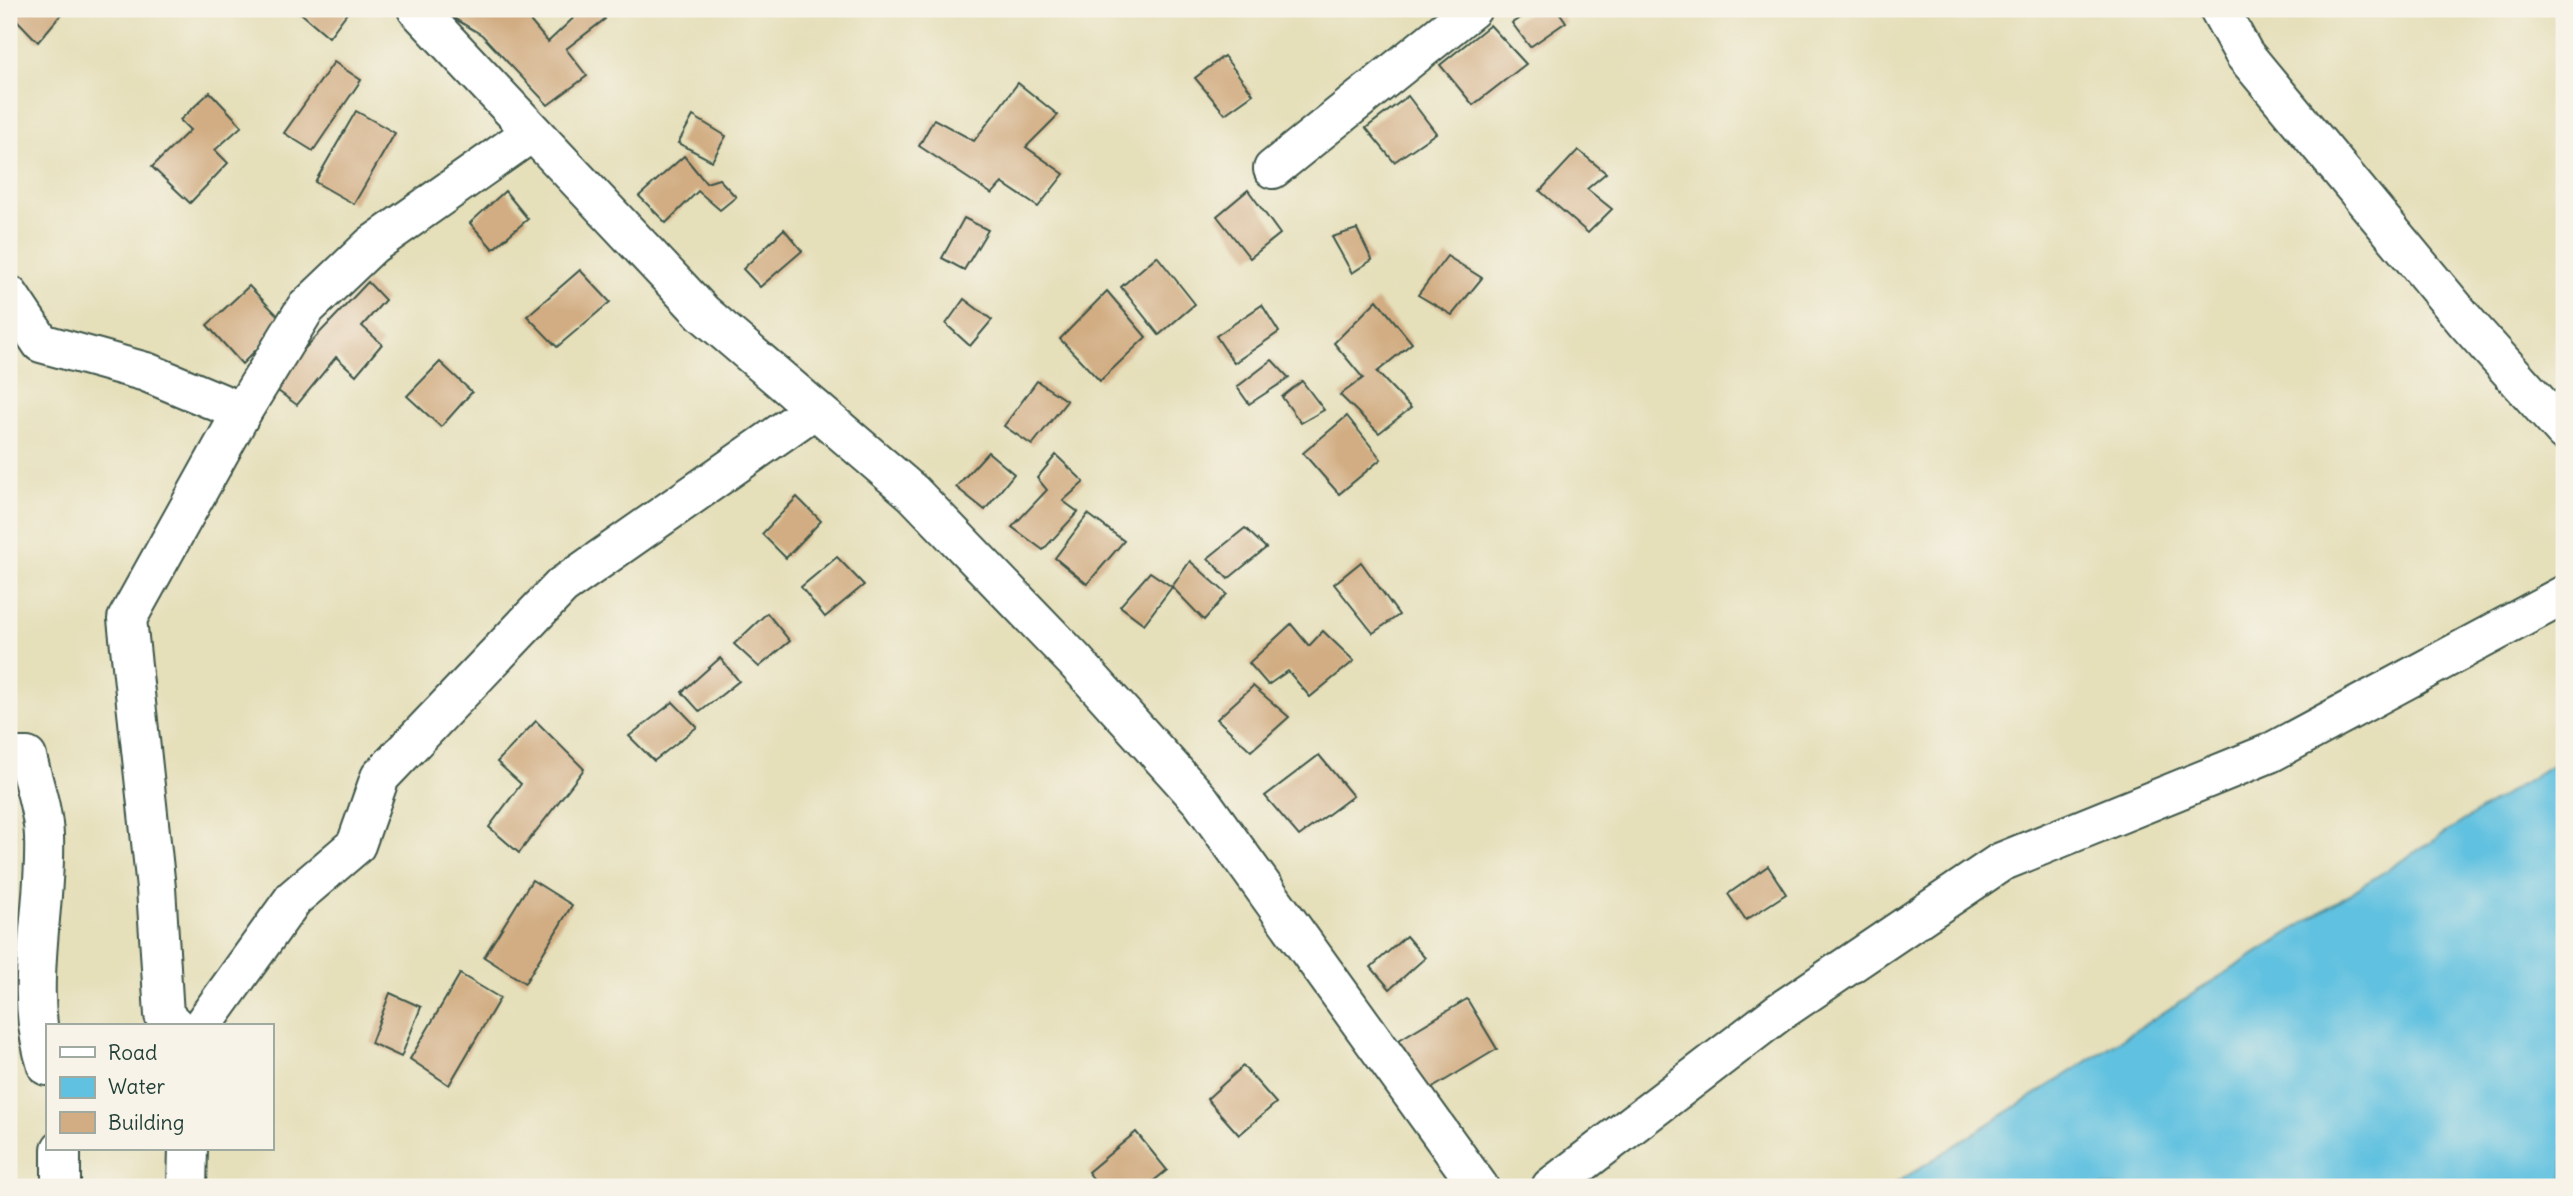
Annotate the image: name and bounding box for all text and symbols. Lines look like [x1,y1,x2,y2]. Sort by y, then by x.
legend [46,1024,273,1150]
text: Road [108,1039,157,1066]
text: Water [108,1073,166,1100]
text: Building [108,1109,184,1136]

